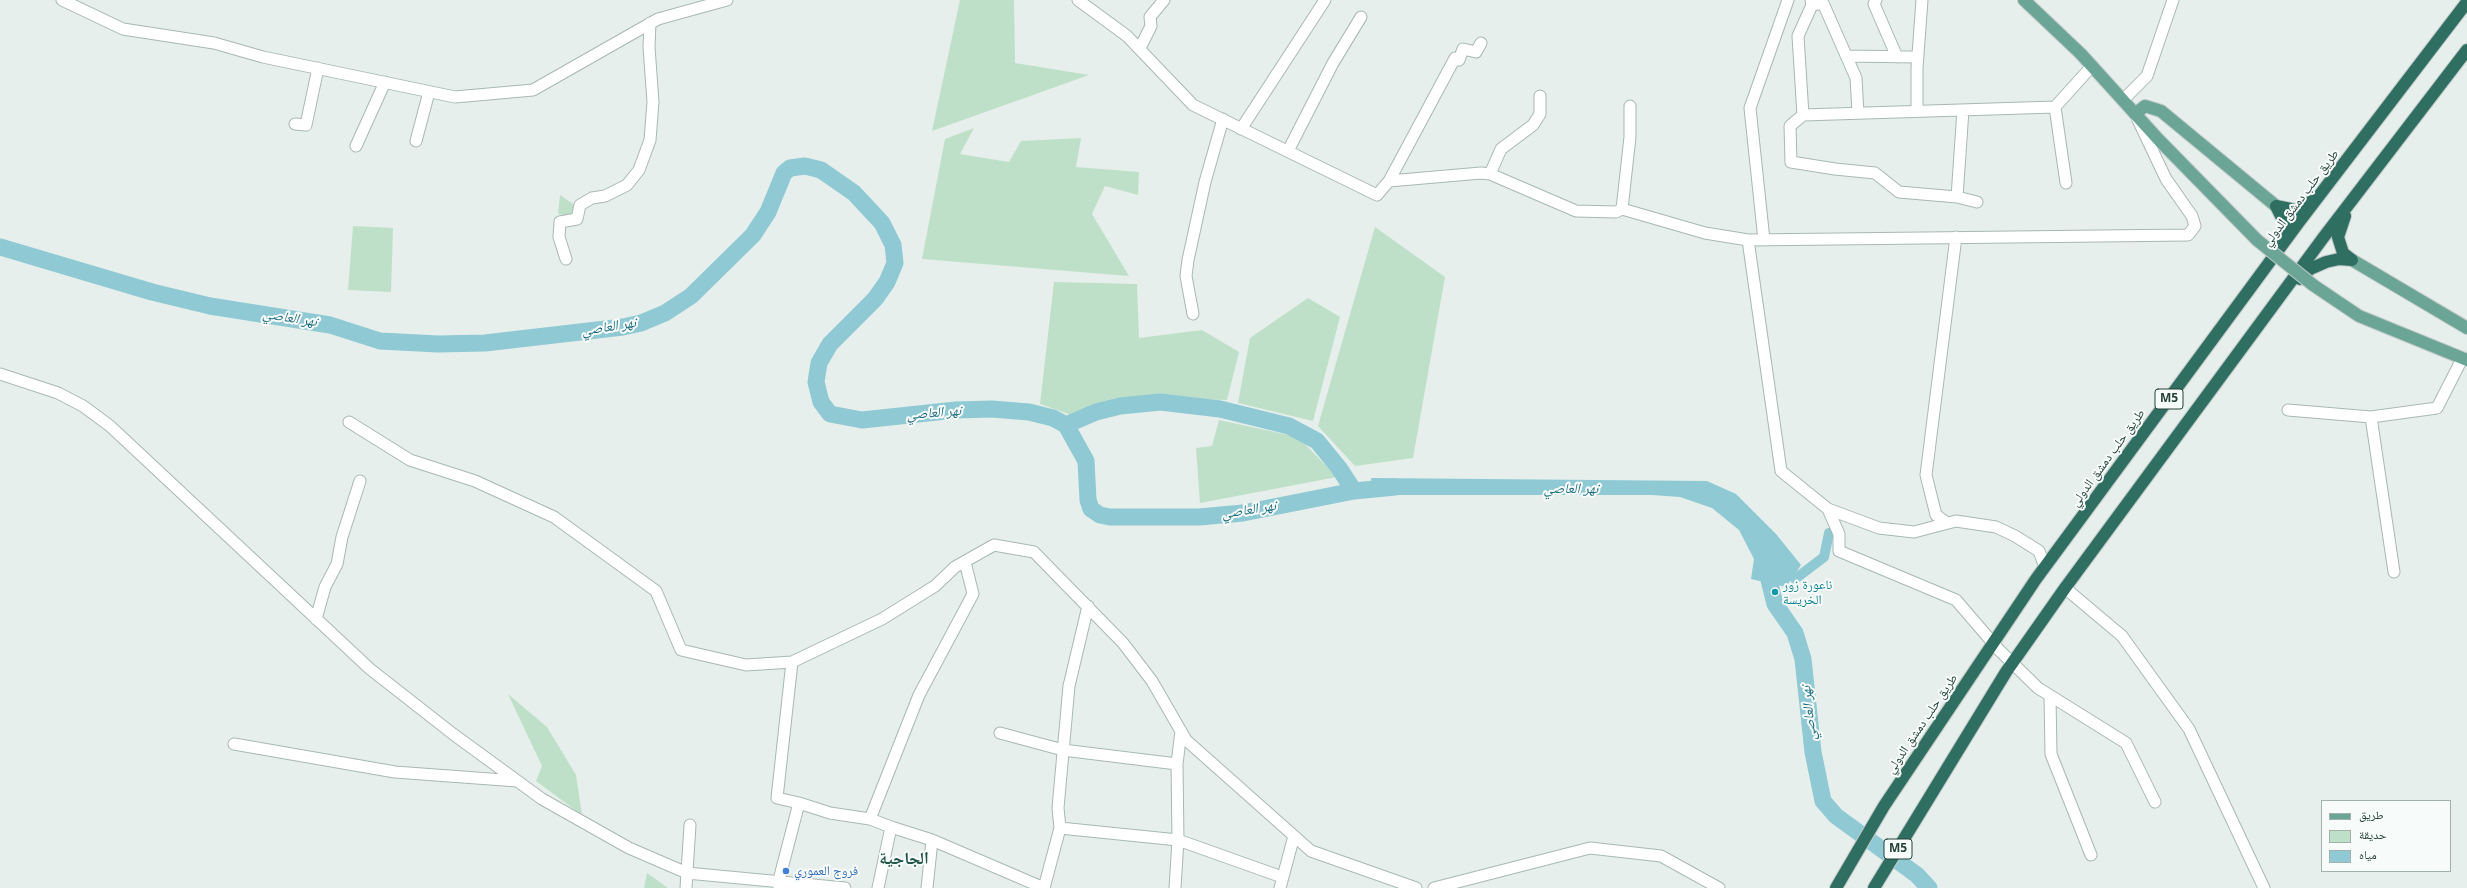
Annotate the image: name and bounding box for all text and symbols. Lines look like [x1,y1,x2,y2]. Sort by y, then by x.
street label: طريق حلب دمشق الدولي [2260,147,2342,249]
water label: نهر العاصي [262,305,318,331]
water label: نهر العاصي [581,314,637,340]
road number: M5 [2155,389,2183,409]
water label: نهر العاصي [906,402,962,424]
street label: طريق حلب دمشق الدولي [2067,406,2149,510]
water label: نهر العاصي [1544,481,1598,497]
water label: نهر العاصي [1221,497,1277,523]
place label: ناعورة زور الخريسة [1783,577,1832,608]
marker: ناعورة زور الخريسة [1770,587,1780,597]
street label: طريق حلب دمشق الدولي [1883,671,1961,777]
water label: نهر العاصي [1798,685,1820,741]
legend [2321,800,2451,872]
text: طريق [2359,806,2384,823]
text: حديقة [2359,826,2387,843]
road number: M5 [1884,839,1912,859]
text: مياه [2359,846,2377,863]
district label: الجاجية [879,849,929,869]
place label: فروج العموري [794,863,858,879]
marker: فروج العموري [781,866,791,876]

